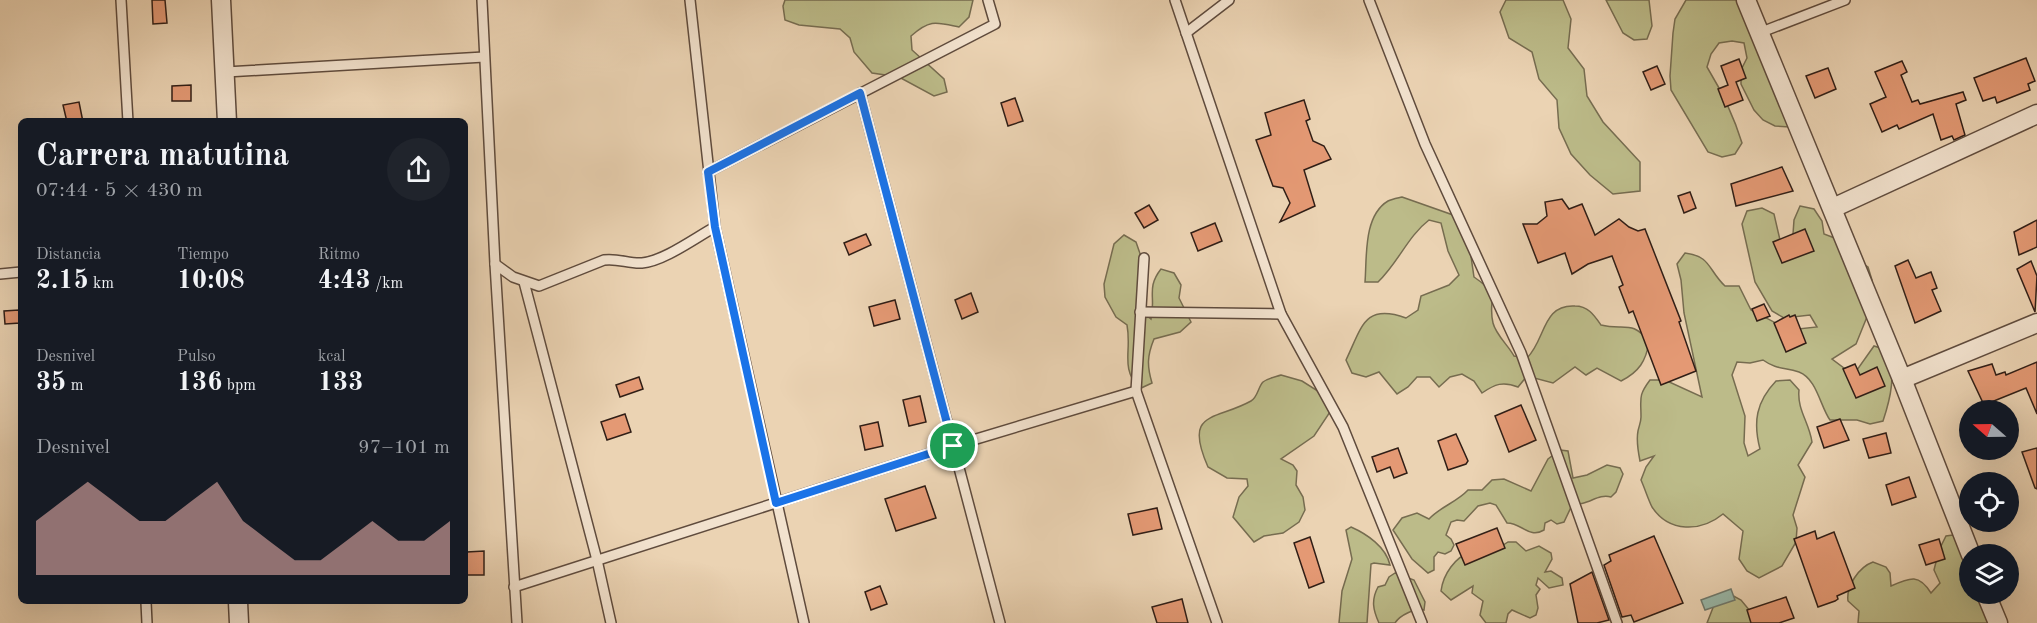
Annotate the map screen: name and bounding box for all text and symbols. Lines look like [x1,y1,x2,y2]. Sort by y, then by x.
button: share [387,138,450,201]
text: Carrera matutina [36,140,289,173]
text: 07:44 · 5 × 430 m [36,181,203,201]
text: Distancia [36,247,101,263]
text: Tiempo [177,247,229,263]
text: Ritmo [318,247,360,263]
text: 2.15 [36,268,89,294]
text: 10:08 [177,268,245,294]
text: 4:43 [318,268,371,294]
text: km [89,276,114,292]
text: /km [371,276,403,292]
text: Desnivel [36,349,95,365]
text: Pulso [177,349,216,365]
text: kcal [318,349,346,365]
text: 35 [36,370,66,396]
text: 136 [177,370,222,396]
text: 133 [318,370,363,396]
text: m [66,378,83,394]
text: bpm [222,378,256,394]
north arrow [1959,400,2019,460]
map controls [1959,400,2019,604]
pin [927,420,978,471]
icon: arrive [936,429,969,462]
text: Desnivel [36,438,110,458]
text: 97–101 m [358,438,450,458]
button: locate [1959,472,2019,532]
button: layers [1959,544,2019,604]

